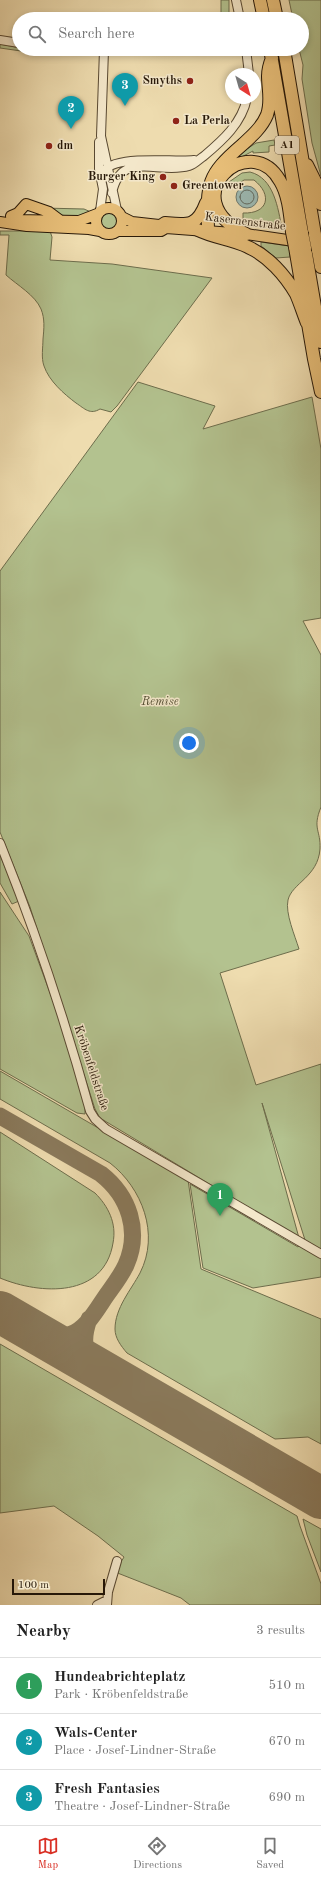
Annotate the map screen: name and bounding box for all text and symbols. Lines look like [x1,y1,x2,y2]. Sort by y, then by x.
search box [12,12,309,56]
icon: search [26,23,48,45]
text: Search here [58,27,135,42]
north arrow [225,68,261,104]
pin: 3 [112,73,138,106]
place label: Smyths [142,75,182,87]
marker: Smyths [185,76,195,86]
pin: 2 [58,96,84,129]
place label: La Perla [184,115,230,127]
marker: La Perla [171,116,181,126]
road number: A1 [275,136,299,154]
place label: dm [57,140,73,152]
marker: dm [44,141,54,151]
place label: Burger King [88,171,155,183]
marker: Burger King [158,172,168,182]
place label: Greentower [182,180,244,192]
marker: Greentower [169,181,179,191]
street label: Kasernenstraße [204,211,287,233]
park label: Remise [140,696,179,708]
your location [179,733,199,753]
street label: Kröbenfeldstraße [72,1024,111,1113]
pin: 1 [207,1183,233,1216]
scale bar [12,1577,105,1596]
text: 100 m [18,1580,49,1591]
text: Nearby [16,1623,71,1640]
text: 3 results [256,1624,305,1637]
text: Hundeabrichteplatz [54,1670,185,1685]
text: 1 [25,1679,33,1692]
text: 510 m [268,1679,305,1692]
text: Park · Kröbenfeldstraße [54,1688,188,1701]
text: Wals-Center [54,1726,137,1741]
text: 2 [25,1735,33,1748]
text: 670 m [268,1735,305,1748]
text: Place · Josef-Lindner-Straße [54,1744,216,1757]
text: Fresh Fantasies [54,1782,160,1797]
text: 3 [25,1791,33,1804]
text: 690 m [268,1791,305,1804]
text: Theatre · Josef-Lindner-Straße [54,1800,230,1813]
tab: Map [37,1835,59,1873]
tab: Directions [133,1835,182,1873]
tab: Saved [256,1835,284,1873]

